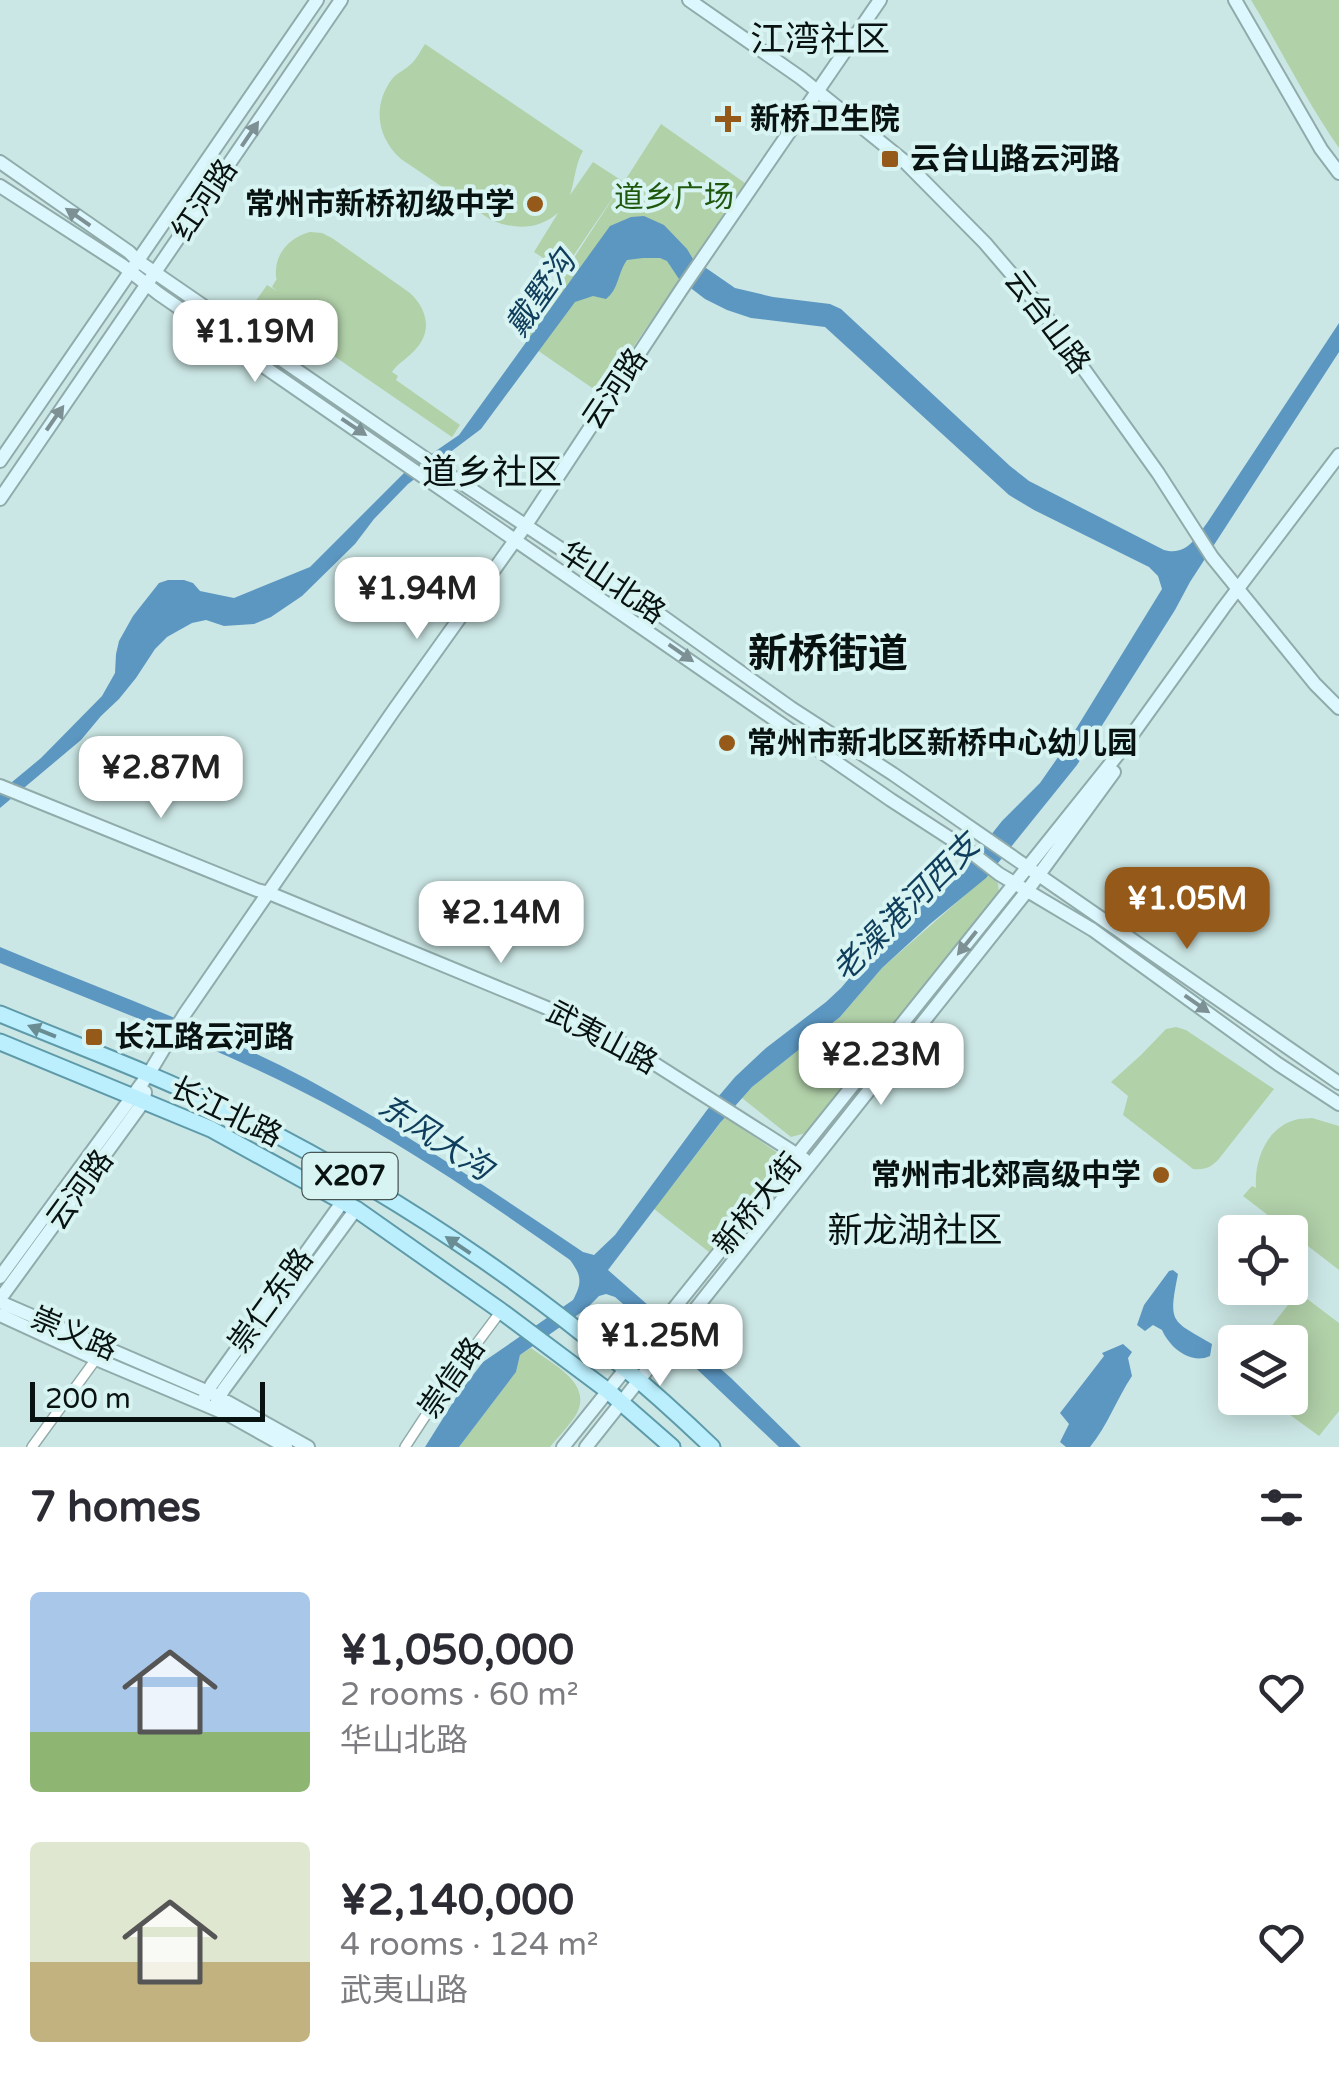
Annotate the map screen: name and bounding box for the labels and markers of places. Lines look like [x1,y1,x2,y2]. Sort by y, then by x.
place label: 新桥卫生院 [750,101,900,138]
marker: 新桥卫生院 [715,106,741,132]
place label: 云台山路云河路 [910,141,1120,178]
marker: 云台山路云河路 [879,148,901,170]
place label: 常州市新桥初级中学 [245,186,515,223]
marker: 常州市新桥初级中学 [524,193,546,215]
pin: ¥1.19M [174,300,336,385]
pin: ¥1.94M [336,557,498,642]
place label: 常州市新北区新桥中心幼儿园 [747,725,1137,762]
marker: 常州市新北区新桥中心幼儿园 [716,732,738,754]
pin: ¥2.87M [80,736,242,821]
pin: ¥1.05M [1106,867,1268,952]
pin: ¥2.14M [420,881,582,966]
place label: 长江路云河路 [114,1019,294,1056]
pin: ¥2.23M [800,1023,962,1108]
marker: 长江路云河路 [83,1026,105,1048]
place label: 常州市北郊高级中学 [871,1157,1141,1194]
marker: 常州市北郊高级中学 [1150,1164,1172,1186]
pin: ¥1.25M [579,1304,741,1389]

